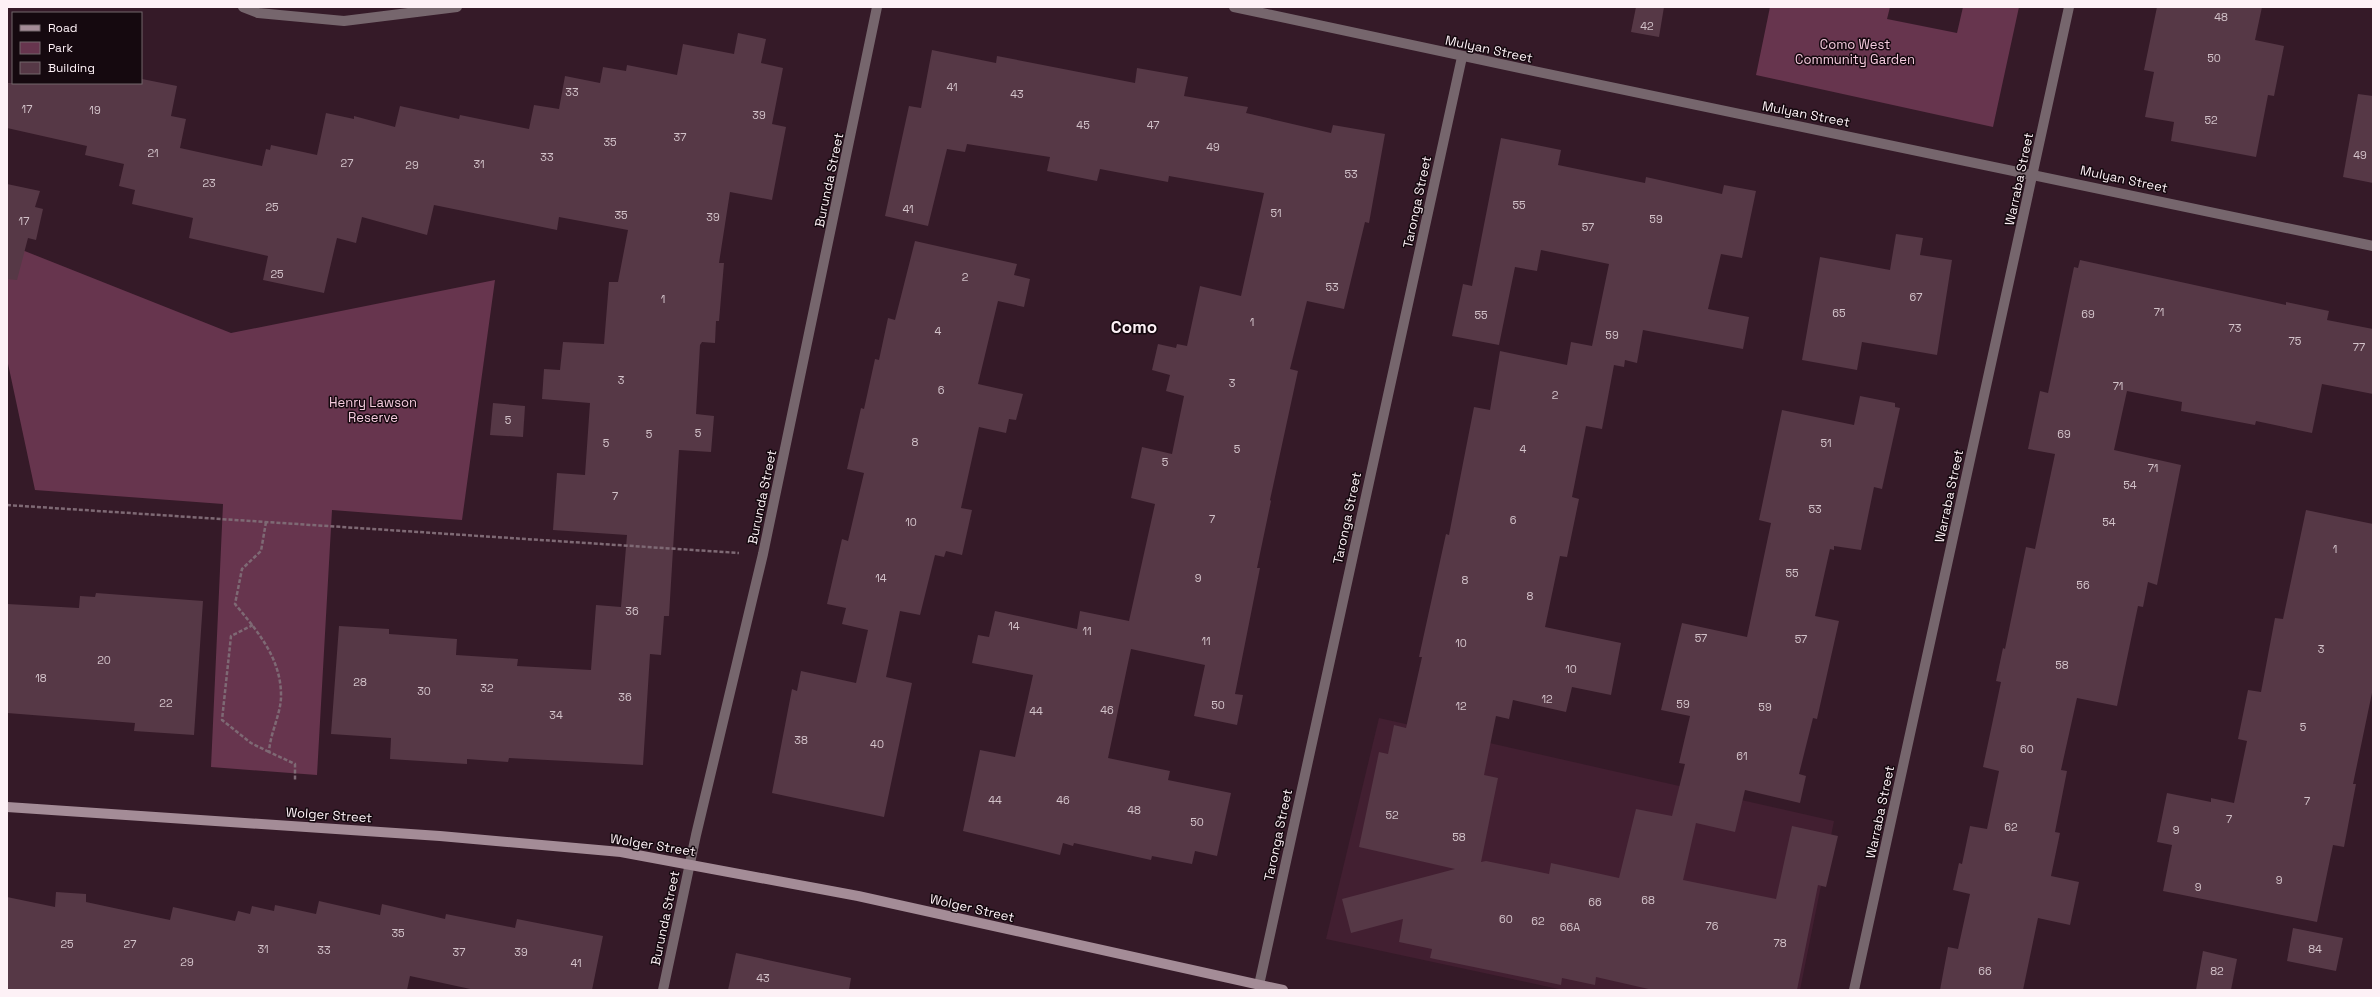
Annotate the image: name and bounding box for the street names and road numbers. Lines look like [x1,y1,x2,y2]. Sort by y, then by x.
street label: Mulyan Street [1444,31,1534,67]
street label: Mulyan Street [1761,97,1851,131]
street label: Burunda Street [811,131,847,229]
street label: Warraba Street [2001,131,2037,227]
street label: Taronga Street [1399,154,1435,250]
street label: Mulyan Street [2079,161,2169,197]
street label: Burunda Street [744,448,780,546]
street label: Warraba Street [1931,448,1967,544]
street label: Taronga Street [1329,470,1365,566]
street label: Warraba Street [1862,764,1898,860]
street label: Taronga Street [1260,787,1296,883]
street label: Wolger Street [285,804,373,826]
street label: Wolger Street [609,830,697,860]
street label: Burunda Street [647,869,683,967]
street label: Wolger Street [928,890,1016,926]

